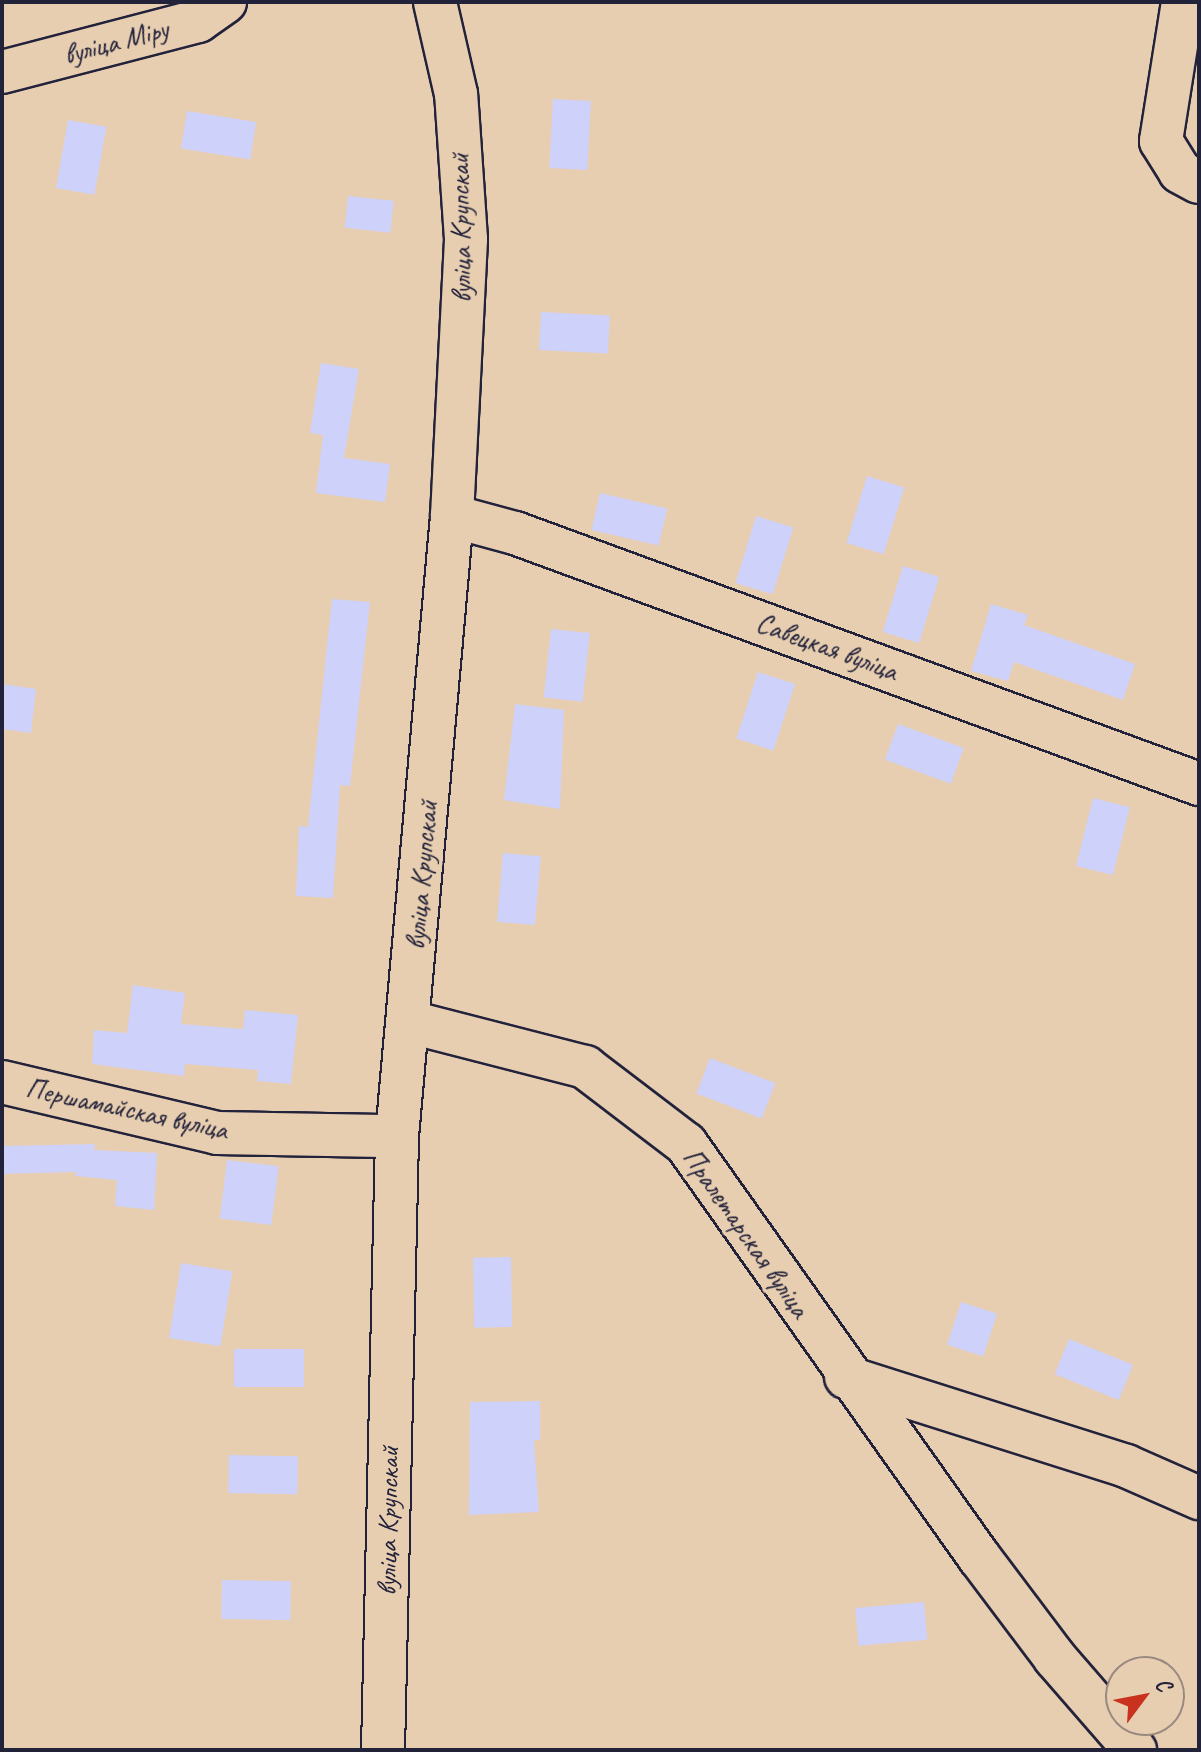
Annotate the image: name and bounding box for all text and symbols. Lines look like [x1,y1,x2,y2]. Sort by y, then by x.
street label: вуліца Міру [60,12,172,72]
street label: вуліца Крупскай [443,152,479,304]
street label: Савецкая вуліца [752,606,902,688]
street label: вуліца Крупскай [399,798,445,952]
street label: Першамайская вуліца [24,1071,230,1147]
street label: Пралетарская вуліца [675,1142,817,1324]
street label: вуліца Крупскай [370,1445,406,1597]
north arrow [1105,1656,1185,1736]
text: С [1149,1672,1178,1696]

